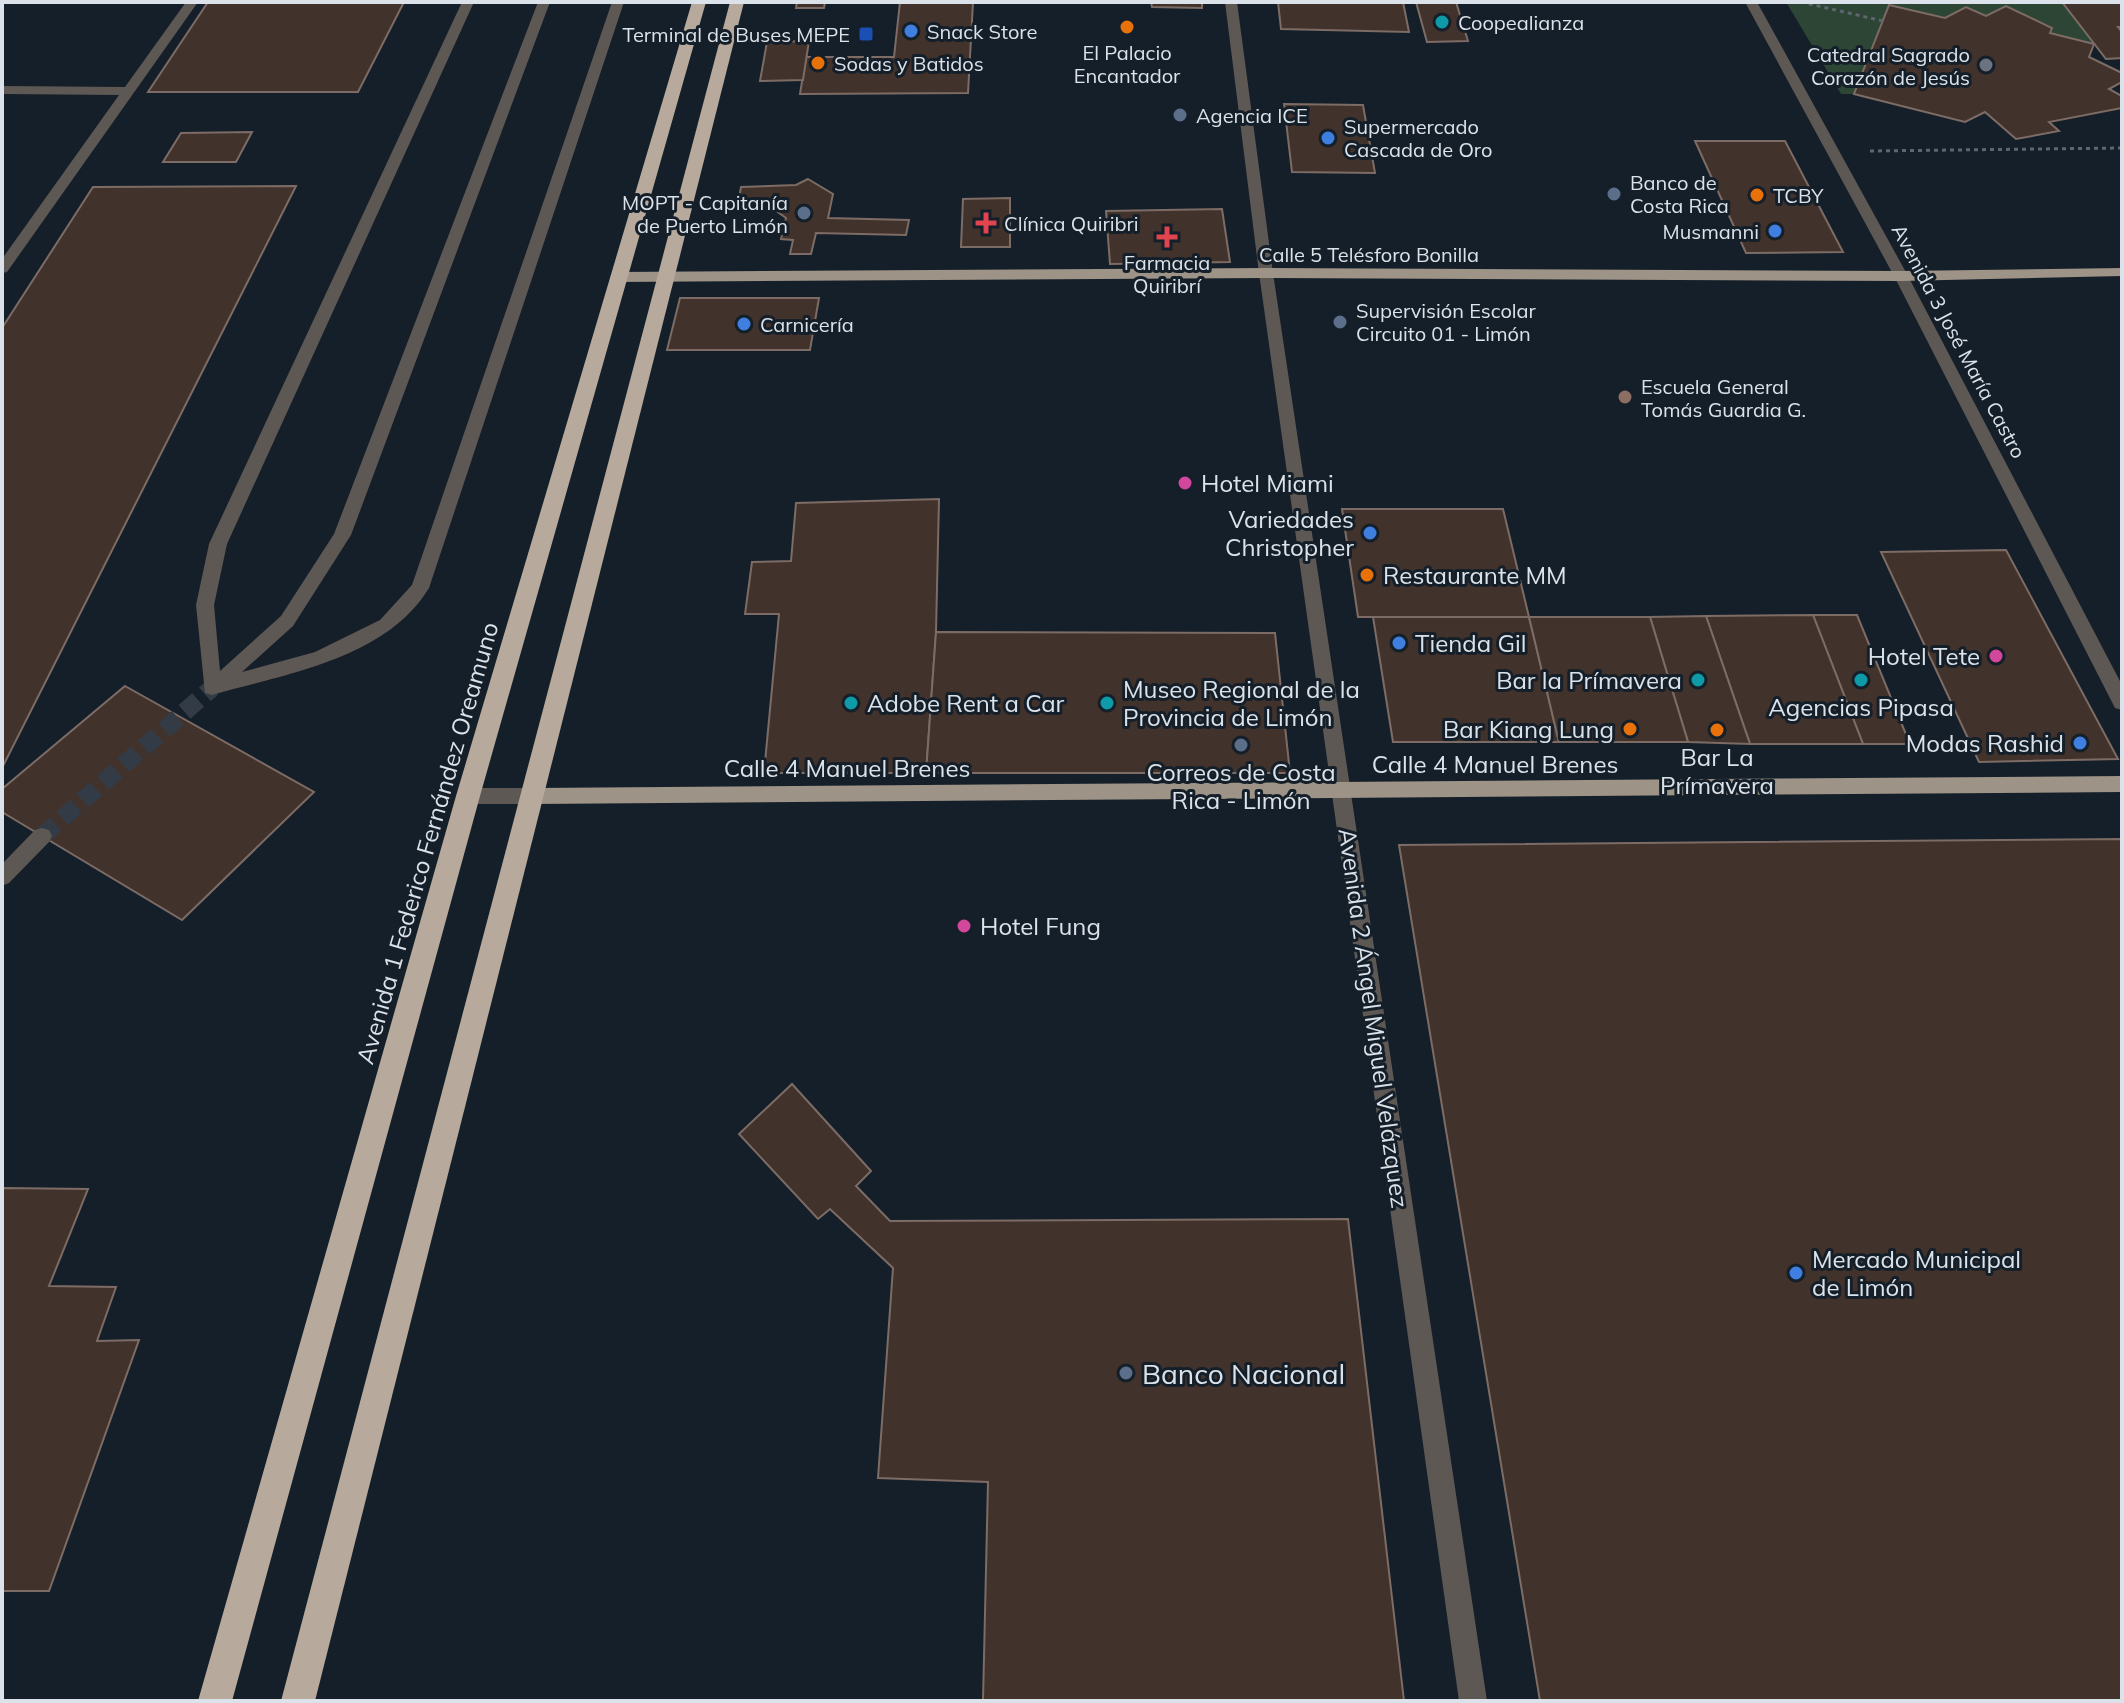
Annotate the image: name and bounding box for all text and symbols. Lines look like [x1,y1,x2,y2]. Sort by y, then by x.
place label: Coopealianza [1458,10,1584,35]
marker: Coopealianza [1433,13,1451,31]
marker: El Palacio Encantador [1118,18,1136,36]
place label: Snack Store [927,19,1037,44]
place label: Terminal de Buses MEPE [622,22,850,47]
marker: Snack Store [902,22,920,40]
marker: Terminal de Buses MEPE [857,25,875,43]
place label: El Palacio Encantador [1074,40,1181,88]
place label: Catedral Sagrado Corazón de Jesús [1807,42,1970,90]
place label: Sodas y Batidos [834,51,984,76]
marker: Sodas y Batidos [809,54,827,72]
marker: Catedral Sagrado Corazón de Jesús [1977,56,1995,74]
place label: Agencia ICE [1196,103,1308,128]
marker: Agencia ICE [1171,106,1189,124]
place label: Supermercado Cascada de Oro [1344,114,1492,162]
marker: Supermercado Cascada de Oro [1319,129,1337,147]
place label: Banco de Costa Rica [1630,170,1729,218]
place label: TCBY [1773,183,1824,208]
marker: Banco de Costa Rica [1605,185,1623,203]
marker: TCBY [1748,186,1766,204]
place label: MOPT - Capitanía de Puerto Limón [622,190,788,238]
marker: MOPT - Capitanía de Puerto Limón [795,204,813,222]
place label: Clínica Quiribri [1004,211,1139,236]
marker: Clínica Quiribri [975,212,997,234]
place label: Musmanni [1663,219,1759,244]
street label: Avenida 3 José María Castro [1887,220,2031,462]
marker: Musmanni [1766,222,1784,240]
marker: Farmacia Quiribrí [1158,228,1176,246]
street label: Calle 5 Telésforo Bonilla [1259,242,1479,267]
place label: Farmacia Quiribrí [1124,250,1210,298]
place label: Supervisión Escolar Circuito 01 - Limón [1356,298,1537,346]
place label: Carnicería [760,312,854,337]
marker: Supervisión Escolar Circuito 01 - Limón [1331,313,1349,331]
marker: Carnicería [735,315,753,333]
place label: Escuela General Tomás Guardia G. [1641,374,1806,422]
marker: Escuela General Tomás Guardia G. [1616,388,1634,406]
place label: Hotel Miami [1201,468,1334,498]
marker: Hotel Miami [1176,474,1194,492]
place label: Variedades Christopher [1225,504,1354,562]
marker: Variedades Christopher [1361,524,1379,542]
place label: Restaurante MM [1383,560,1567,590]
marker: Restaurante MM [1358,566,1376,584]
street label: Avenida 1 Federico Fernández Oreamuno [349,619,505,1067]
place label: Tienda Gil [1415,628,1526,658]
marker: Tienda Gil [1390,634,1408,652]
place label: Hotel Tete [1868,641,1980,671]
marker: Hotel Tete [1987,647,2005,665]
place label: Bar la Prímavera [1496,665,1682,695]
marker: Bar la Prímavera [1689,671,1707,689]
marker: Agencias Pipasa [1852,671,1870,689]
place label: Museo Regional de la Provincia de Limón [1123,674,1360,732]
place label: Adobe Rent a Car [867,688,1065,718]
place label: Agencias Pipasa [1768,692,1954,722]
marker: Adobe Rent a Car [842,694,860,712]
marker: Museo Regional de la Provincia de Limón [1098,694,1116,712]
place label: Bar Kiang Lung [1443,714,1614,744]
marker: Bar Kiang Lung [1621,720,1639,738]
marker: Bar La Prímavera [1708,721,1726,739]
place label: Modas Rashid [1906,728,2064,758]
marker: Modas Rashid [2071,734,2089,752]
marker: Correos de Costa Rica - Limón [1232,736,1250,754]
place label: Bar La Prímavera [1660,742,1774,800]
street label: Calle 4 Manuel Brenes [1372,749,1618,779]
street label: Calle 4 Manuel Brenes [724,753,970,783]
place label: Correos de Costa Rica - Limón [1146,757,1336,815]
street label: Avenida 2 Ángel Miguel Velázquez [1332,826,1416,1210]
place label: Hotel Fung [980,911,1101,941]
marker: Hotel Fung [955,917,973,935]
place label: Mercado Municipal de Limón [1812,1244,2021,1302]
marker: Mercado Municipal de Limón [1787,1264,1805,1282]
place label: Banco Nacional [1142,1356,1345,1391]
marker: Banco Nacional [1117,1364,1135,1382]

